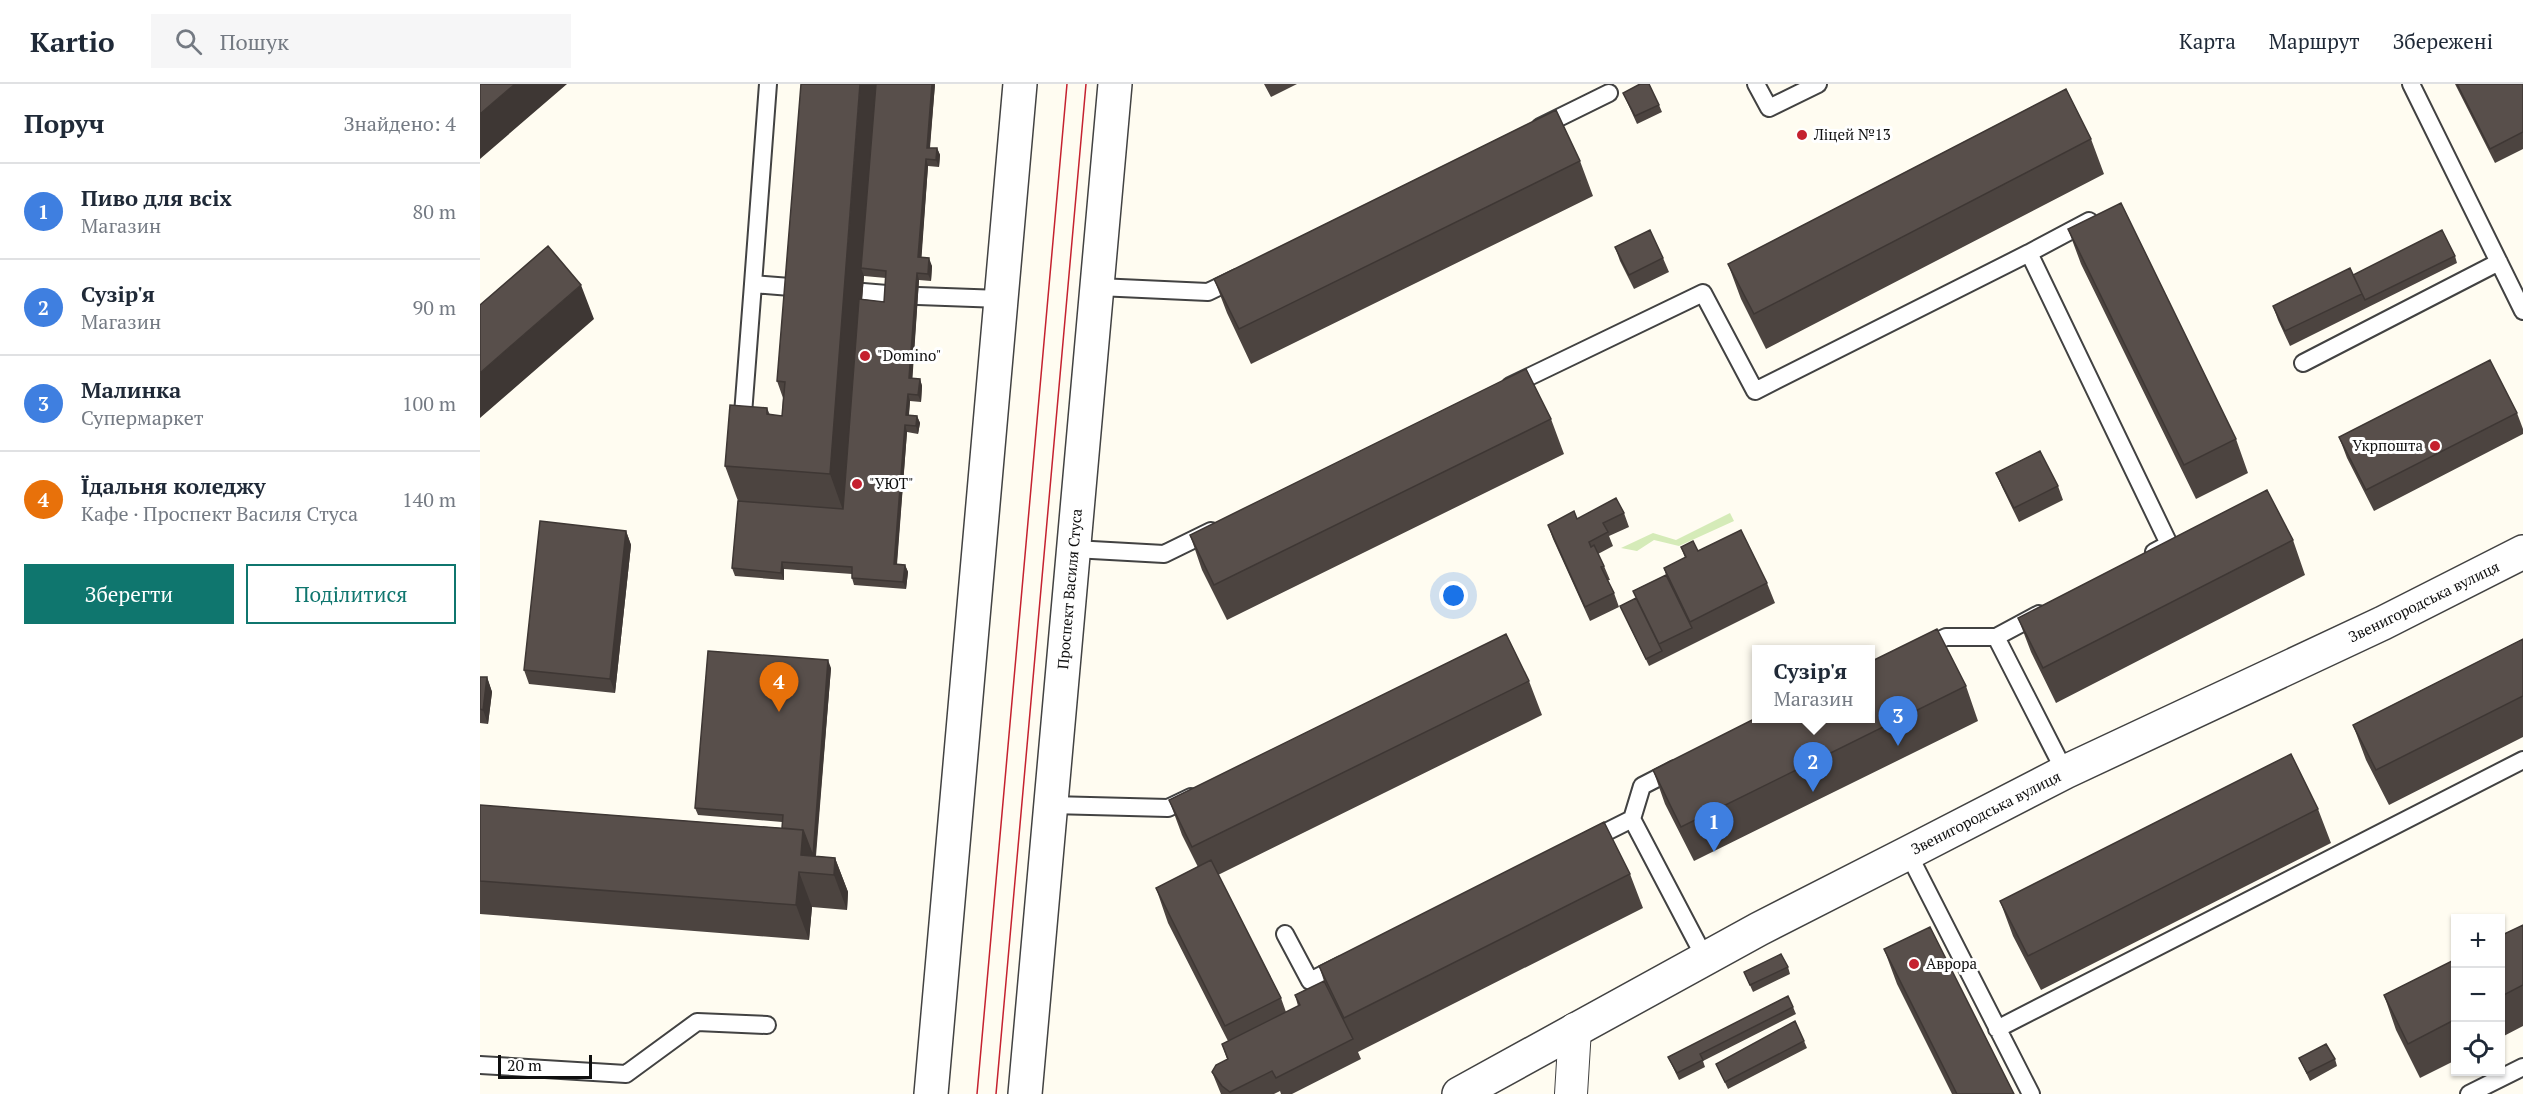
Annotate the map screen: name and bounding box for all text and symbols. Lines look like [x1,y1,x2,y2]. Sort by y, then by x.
search box [151,14,571,68]
text: Kartio [30,23,115,60]
icon: search [172,25,205,58]
text: Пошук [220,27,289,56]
text: Карта [2179,27,2236,55]
text: Маршрут [2269,27,2360,55]
text: Збережені [2393,27,2493,55]
text: Поруч [24,106,105,140]
text: Знайдено: 4 [343,110,456,137]
place label: Ліцей №13 [1813,124,1891,144]
marker: Ліцей №13 [1795,128,1809,142]
text: Пиво для всіх [81,183,232,212]
text: 1 [38,198,49,225]
text: 80 m [413,198,456,225]
text: Магазин [81,212,161,239]
text: Сузір'я [81,279,155,308]
text: 2 [38,294,49,321]
text: 90 m [413,294,456,321]
text: Магазин [81,308,161,335]
place label: "Domino" [877,345,941,365]
marker: "Domino" [858,349,872,363]
text: Малинка [81,375,181,404]
text: 3 [38,390,49,417]
text: 100 m [402,390,456,417]
text: Супермаркет [81,404,204,431]
place label: Укрпошта [2353,435,2423,455]
marker: Укрпошта [2428,439,2442,453]
text: Їдальня коледжу [81,471,266,500]
place label: "УЮТ" [869,473,914,493]
marker: "УЮТ" [850,477,864,491]
text: 4 [38,486,49,513]
text: 140 m [402,486,456,513]
text: Кафе · Проспект Василя Стуса [81,500,358,527]
street label: Проспект Василя Стуса [1052,507,1086,670]
street label: Звенигородська вулиця [2345,556,2502,646]
button: Зберегти [24,564,234,624]
button: Поділитися [246,564,456,624]
your location [1439,581,1468,610]
popup [1752,645,1875,723]
text: Сузір'я [1773,656,1847,685]
pin: 4 [760,662,798,712]
text: Магазин [1773,685,1854,712]
pin: 3 [1878,696,1918,746]
pin: 2 [1794,742,1832,792]
street label: Звенигородська вулиця [1907,766,2064,859]
pin: 1 [1694,802,1734,852]
map controls [2451,914,2505,1076]
button: + [2451,914,2505,968]
place label: Аврора [1926,953,1977,973]
marker: Аврора [1907,957,1921,971]
button: − [2451,968,2505,1022]
button: locate [2451,1022,2505,1076]
scale bar [498,1052,592,1080]
text: 20 m [507,1054,542,1076]

